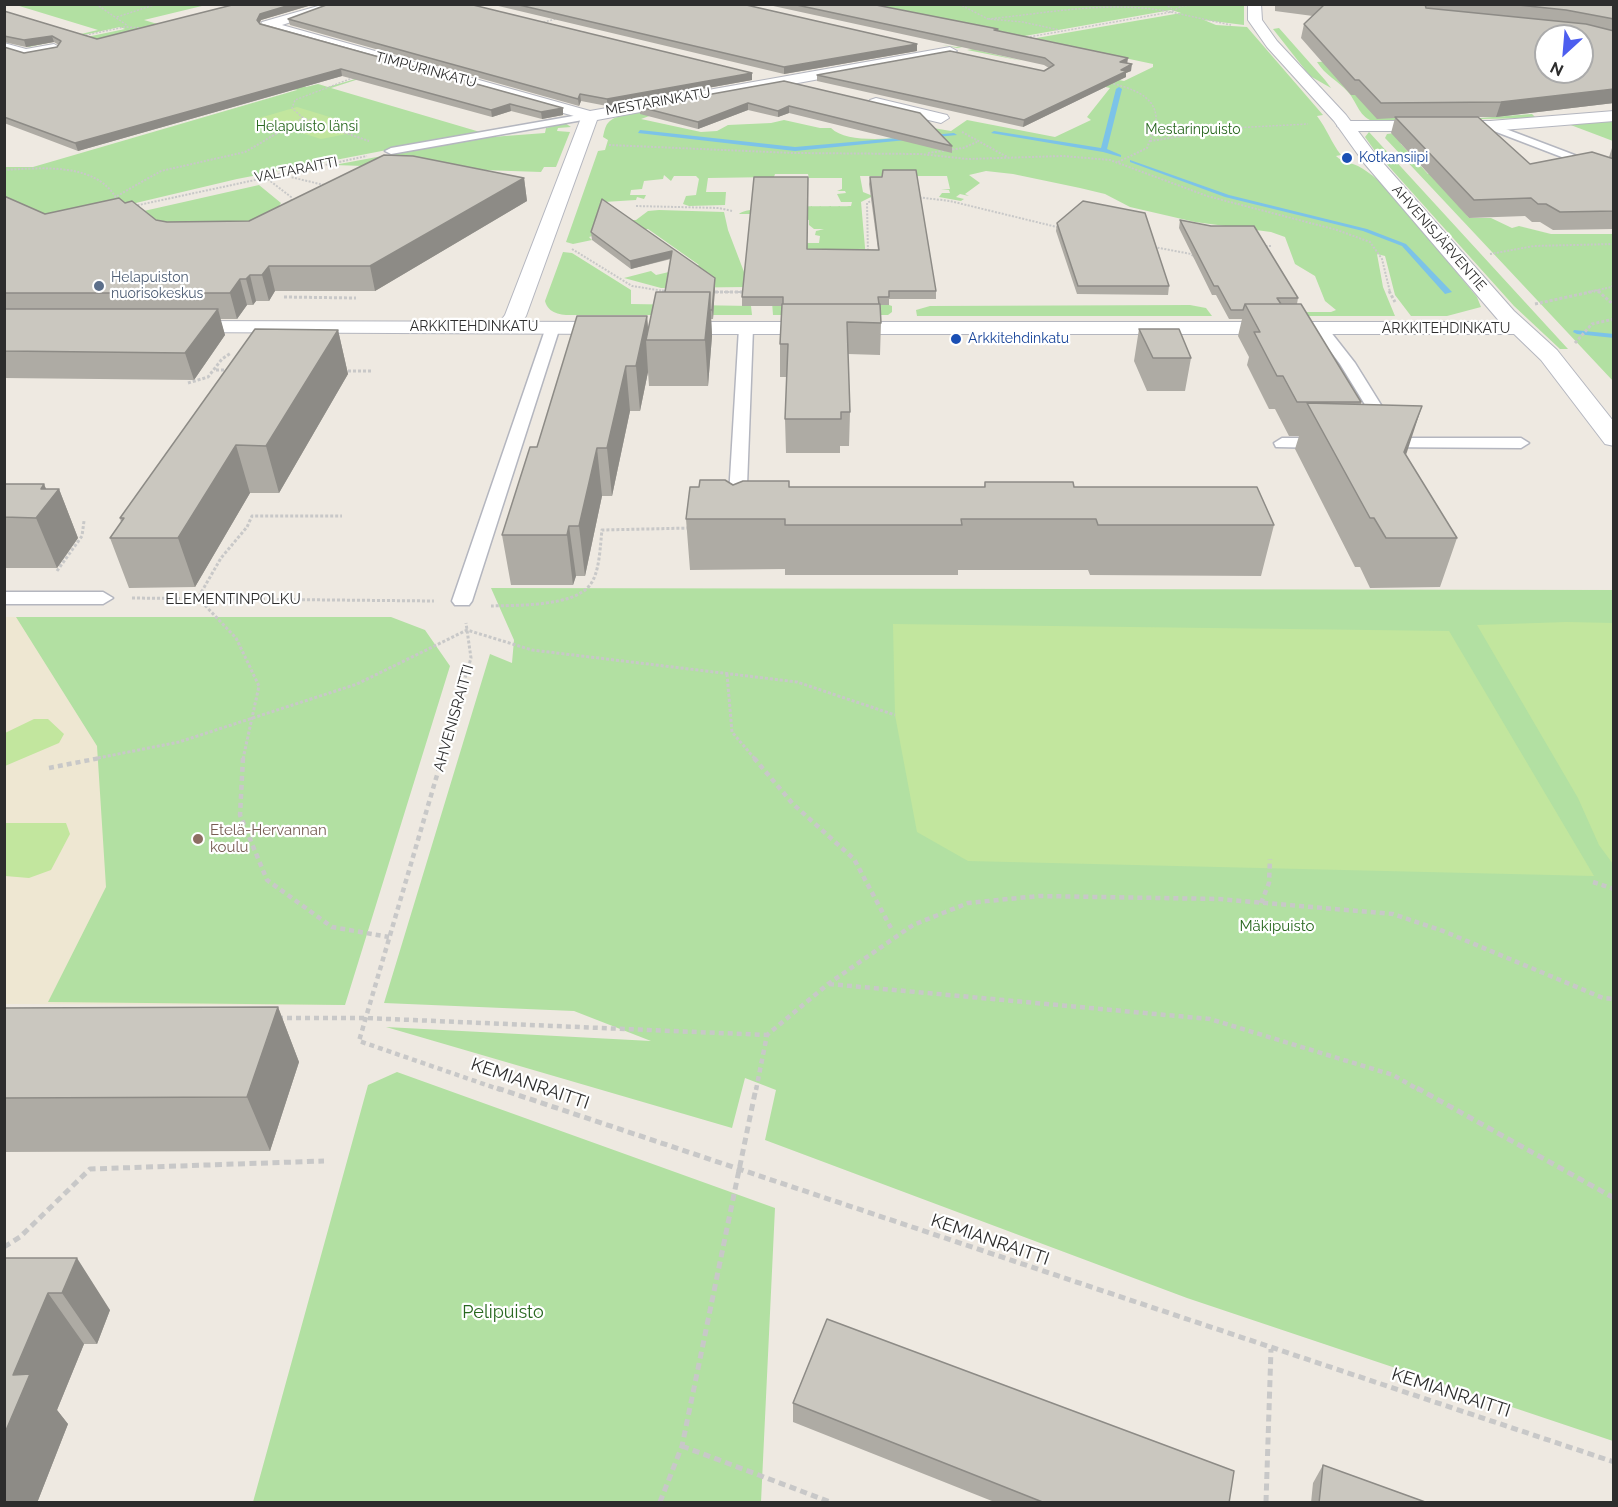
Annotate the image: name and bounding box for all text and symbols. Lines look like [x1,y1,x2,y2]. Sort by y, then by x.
north arrow [1534,24,1594,84]
street label: TIMPURINKATU [374,48,478,92]
text: N [1547,58,1566,80]
street label: MESTARINKATU [604,84,712,120]
park label: Helapuisto länsi [256,119,358,135]
park label: Mestarinpuisto [1145,122,1241,138]
place label: Kotkansiipi [1359,150,1428,166]
marker: Kotkansiipi [1340,151,1354,165]
street label: VALTARAITTI [253,154,339,186]
street label: AHVENISJÄRVENTIE [1388,182,1490,294]
place label: Helapuiston nuorisokeskus [111,270,203,302]
marker: Helapuiston nuorisokeskus [92,279,106,293]
street label: ARKKITEHDINKATU [410,319,538,335]
street label: ARKKITEHDINKATU [1382,321,1510,337]
place label: Arkkitehdinkatu [968,331,1069,347]
marker: Arkkitehdinkatu [949,332,963,346]
street label: ELEMENTINPOLKU [165,590,301,608]
street label: AHVENISRAITTI [430,662,478,774]
place label: Etelä-Hervannan koulu [210,821,327,856]
marker: Etelä-Hervannan koulu [191,832,205,846]
park label: Mäkipuisto [1240,917,1314,935]
street label: KEMIANRAITTI [468,1054,592,1114]
street label: KEMIANRAITTI [928,1210,1052,1270]
park label: Pelipuisto [462,1302,544,1324]
street label: KEMIANRAITTI [1389,1364,1513,1422]

